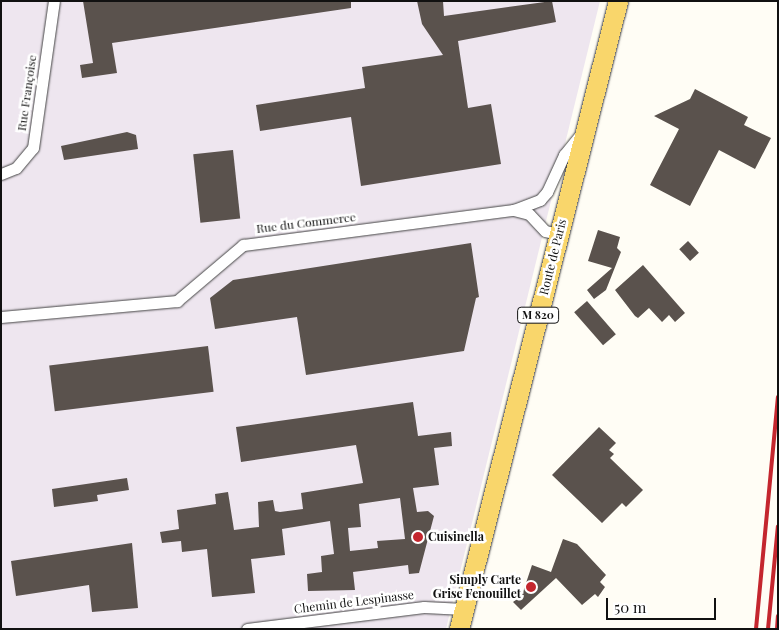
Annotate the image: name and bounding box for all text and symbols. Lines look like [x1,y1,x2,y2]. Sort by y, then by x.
street label: Rue Françoise [15,54,39,132]
street label: Rue du Commerce [256,210,356,236]
street label: Route de Paris [537,218,569,296]
road number: M 820 [517,306,559,324]
place label: Cuisinella [428,530,484,544]
marker: Cuisinella [412,531,424,543]
place label: Simply Carte Grise Fenouillet [433,573,521,601]
marker: Simply Carte Grise Fenouillet [525,581,537,593]
street label: Chemin de Lespinasse [293,588,415,616]
scale bar [609,588,719,620]
text: 50 m [614,597,646,617]

